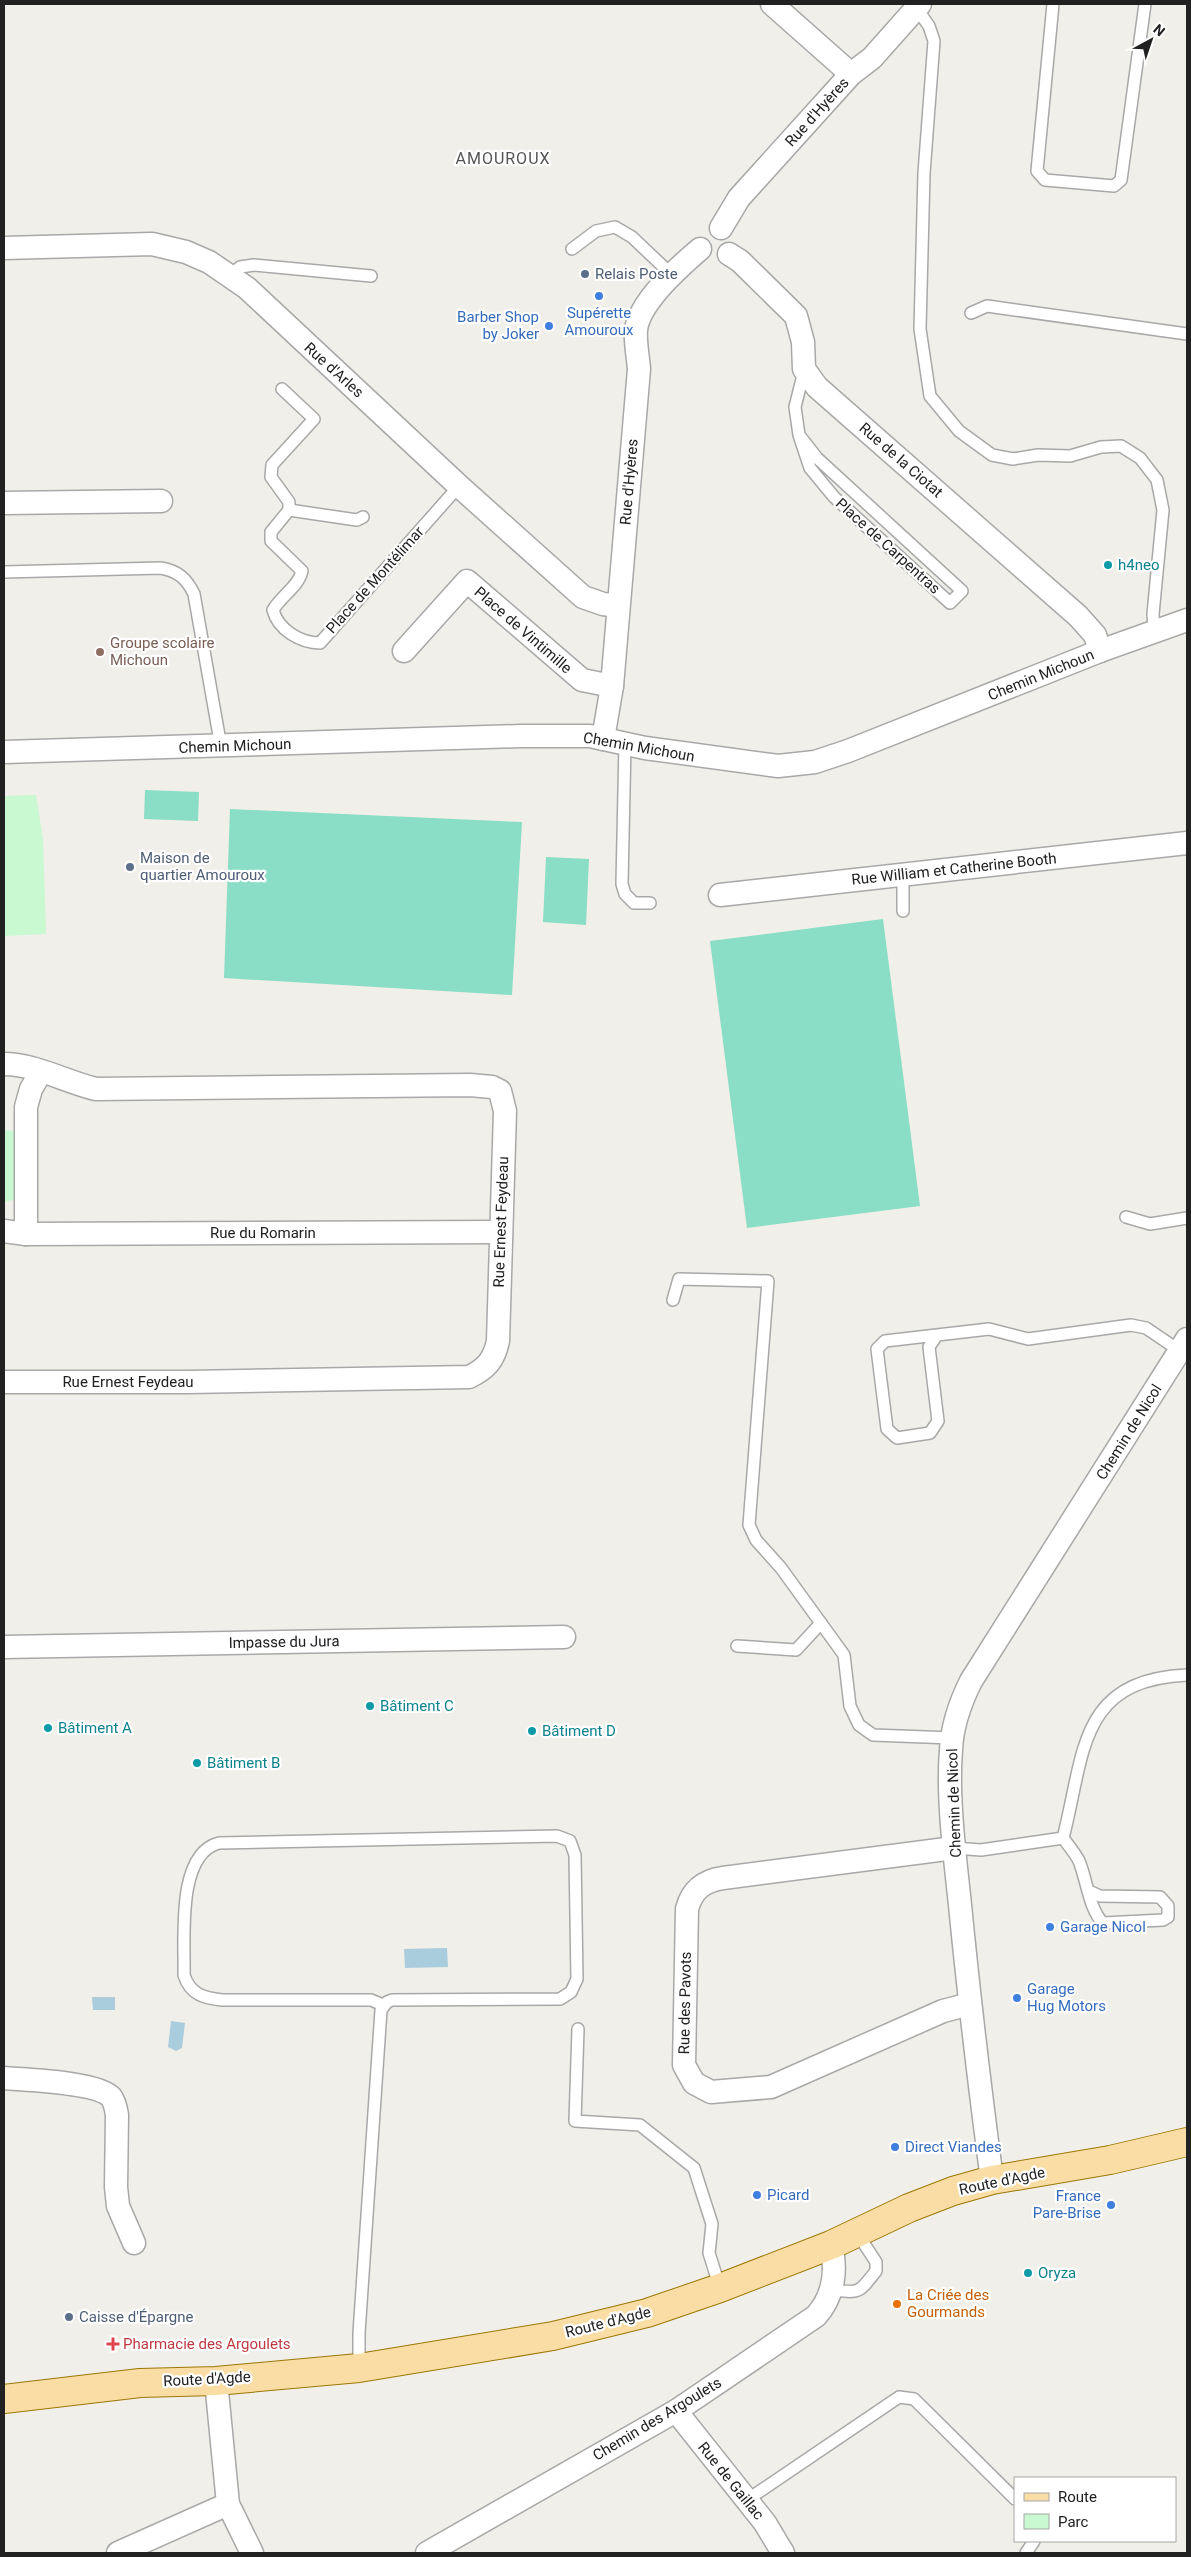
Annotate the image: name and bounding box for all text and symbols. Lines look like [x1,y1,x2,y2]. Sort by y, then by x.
north arrow [1126,15,1176,65]
text: N [1150,21,1168,39]
street label: Rue d'Hyères [781,74,853,150]
district label: AMOUROUX [455,149,551,168]
place label: Relais Poste [595,265,678,283]
marker: Relais Poste [579,268,591,280]
marker: Supérette Amouroux [593,290,605,302]
place label: Supérette Amouroux [565,304,634,339]
place label: Barber Shop by Joker [457,308,539,343]
marker: Barber Shop by Joker [543,320,555,332]
street label: Rue d'Arles [301,339,367,401]
street label: Rue de la Ciotat [856,419,947,501]
street label: Rue d'Hyères [616,438,642,526]
street label: Place de Carpentras [832,494,944,598]
street label: Place de Montélimar [322,523,428,637]
place label: h4neo [1118,556,1159,574]
marker: h4neo [1102,559,1114,571]
street label: Place de Vintimille [471,583,575,677]
place label: Groupe scolaire Michoun [110,634,215,669]
marker: Groupe scolaire Michoun [94,646,106,658]
street label: Chemin Michoun [985,646,1097,704]
street label: Chemin Michoun [582,728,696,766]
street label: Chemin Michoun [178,735,292,757]
place label: Maison de quartier Amouroux [140,849,265,884]
street label: Rue William et Catherine Booth [851,849,1057,889]
marker: Maison de quartier Amouroux [124,861,136,873]
street label: Rue Ernest Feydeau [490,1156,512,1288]
street label: Rue du Romarin [210,1224,316,1242]
street label: Rue Ernest Feydeau [62,1373,194,1391]
street label: Chemin de Nicol [1092,1381,1166,1483]
street label: Impasse du Jura [228,1632,340,1652]
place label: Bâtiment C [380,1697,454,1715]
marker: Bâtiment C [364,1700,376,1712]
place label: Bâtiment A [58,1719,132,1737]
marker: Bâtiment A [42,1722,54,1734]
place label: Bâtiment D [542,1722,616,1740]
marker: Bâtiment D [526,1725,538,1737]
street label: Chemin de Nicol [943,1748,965,1858]
place label: Bâtiment B [207,1754,280,1772]
marker: Bâtiment B [191,1757,203,1769]
place label: Garage Nicol [1060,1918,1146,1936]
marker: Garage Nicol [1044,1921,1056,1933]
street label: Rue des Pavots [675,1951,695,2055]
place label: Garage Hug Motors [1027,1980,1106,2015]
marker: Garage Hug Motors [1011,1992,1023,2004]
place label: Direct Viandes [905,2138,1002,2156]
marker: Direct Viandes [889,2141,901,2153]
street label: Route d'Agde [957,2163,1047,2199]
place label: Picard [767,2186,810,2204]
place label: France Pare-Brise [1033,2187,1101,2222]
marker: Picard [751,2189,763,2201]
marker: France Pare-Brise [1105,2199,1117,2211]
place label: Oryza [1038,2264,1076,2282]
marker: Oryza [1022,2267,1034,2279]
place label: La Criée des Gourmands [907,2286,989,2321]
marker: La Criée des Gourmands [891,2298,903,2310]
street label: Route d'Agde [563,2303,653,2341]
place label: Caisse d'Épargne [79,2308,194,2326]
marker: Caisse d'Épargne [63,2311,75,2323]
place label: Pharmacie des Argoulets [123,2335,291,2353]
marker: Pharmacie des Argoulets [107,2338,119,2350]
street label: Route d'Agde [163,2368,251,2390]
street label: Chemin des Argoulets [589,2373,725,2465]
street label: Rue de Gaillac [694,2439,768,2524]
legend [1014,2477,1176,2542]
text: Route [1058,2488,1097,2506]
text: Parc [1058,2513,1088,2531]

